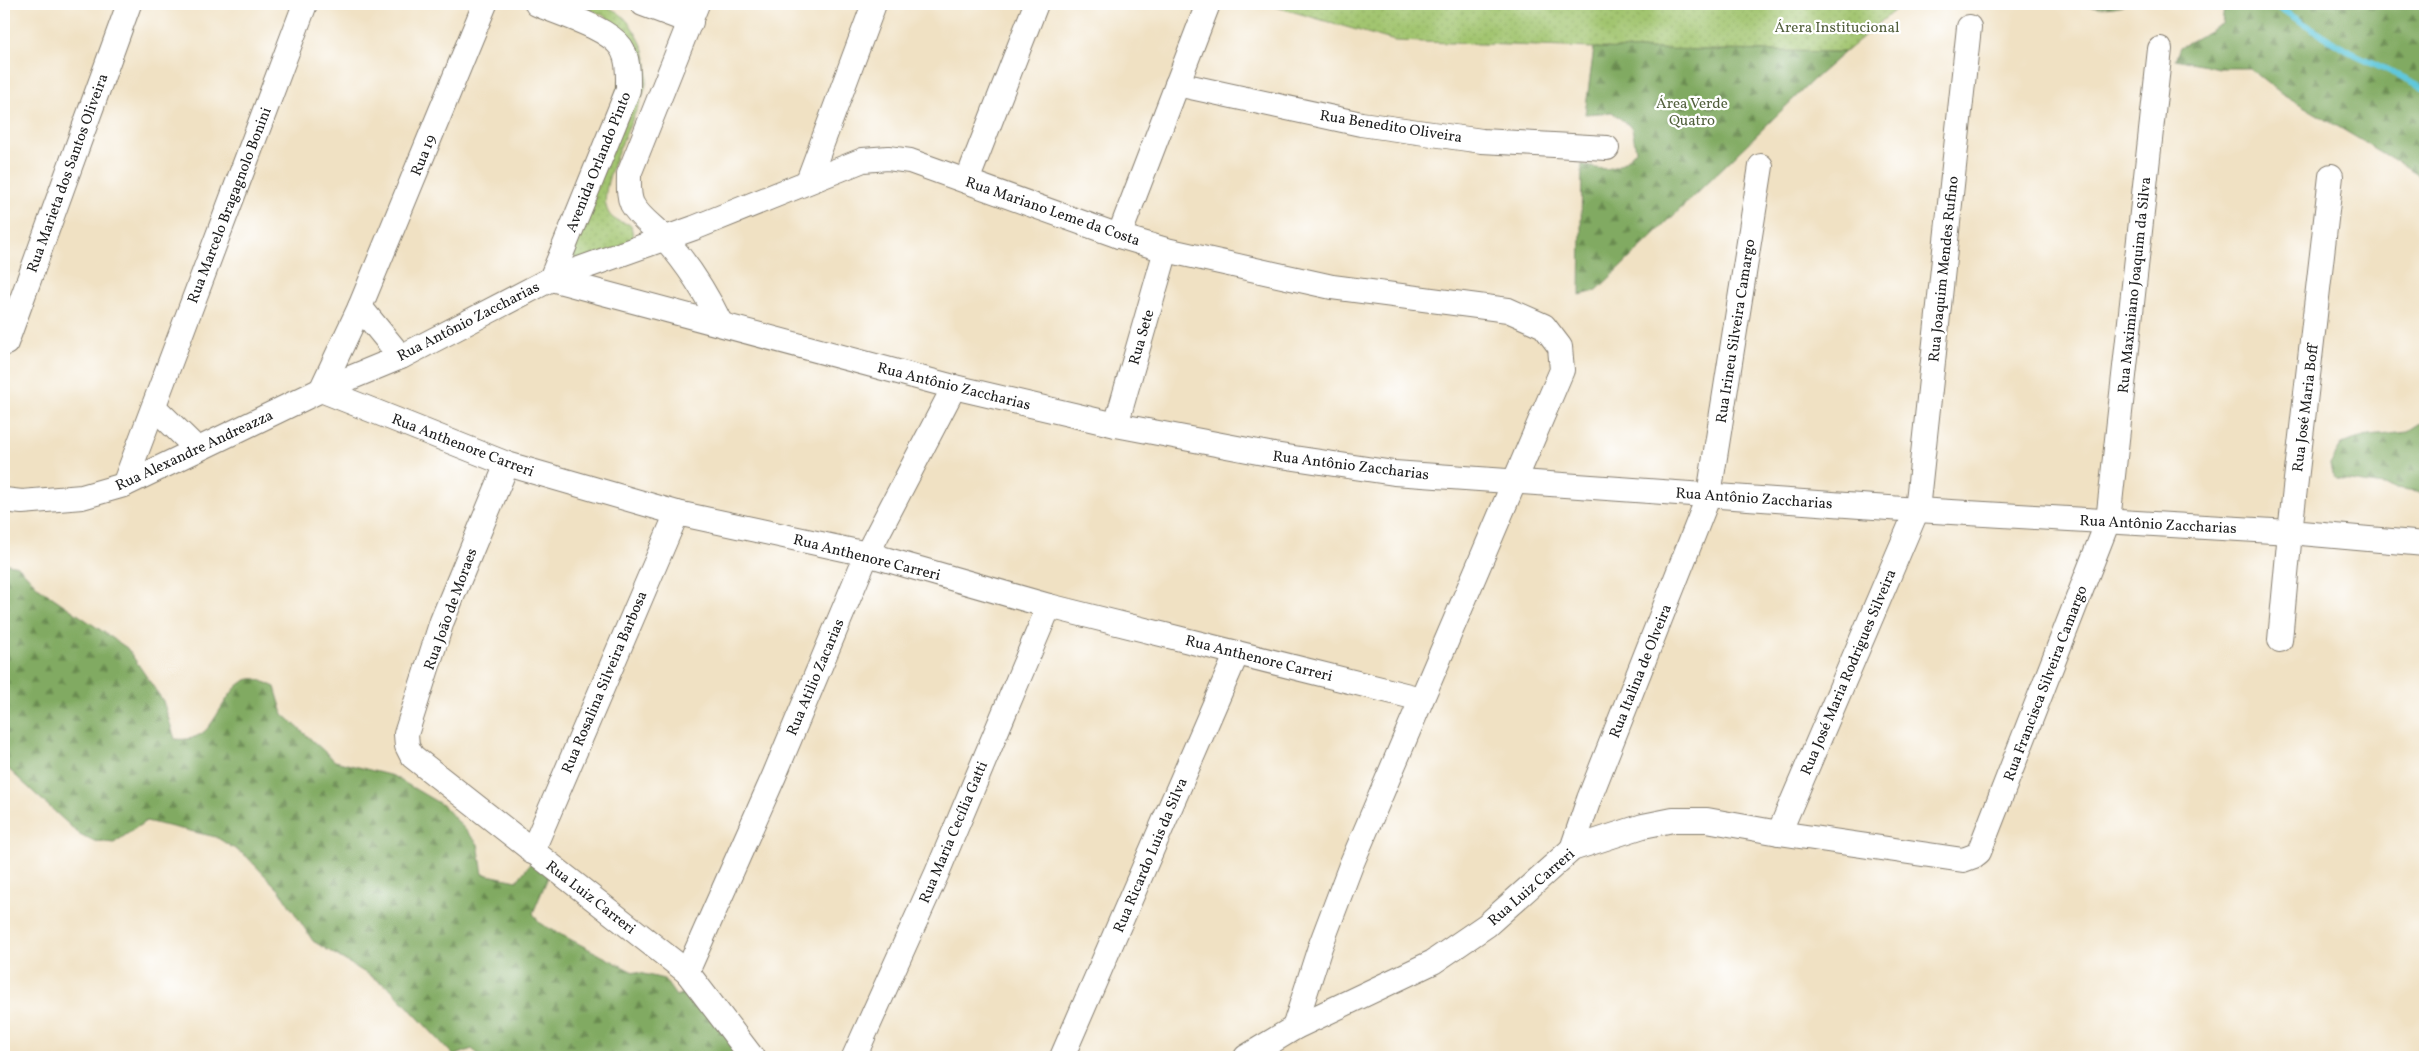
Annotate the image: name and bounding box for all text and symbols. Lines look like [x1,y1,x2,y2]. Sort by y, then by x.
park label: Árera Institucional [1774,18,1900,39]
street label: Rua Marieta dos Santos Oliveira [23,71,114,276]
street label: Avenida Orlando Pinto [562,89,637,236]
park label: Área Verde Quatro [1656,94,1728,132]
street label: Rua Marcelo Bragagnolo Bonini [183,104,278,307]
street label: Rua Benedito Oliveira [1318,106,1463,149]
street label: Rua 19 [407,132,442,179]
street label: Rua Mariano Leme da Costa [962,173,1143,252]
street label: Rua Joaquim Mendes Rufino [1924,175,1965,363]
street label: Rua Maximiano Joaquim da Silva [2114,176,2157,394]
street label: Rua Irineu Silveira Camargo [1712,238,1761,425]
street label: Rua Antônio Zaccharias [394,277,544,367]
street label: Rua Sete [1125,307,1160,368]
street label: Rua José Maria Boff [2288,341,2325,473]
street label: Rua Antônio Zaccharias [875,358,1033,417]
street label: Rua Alexandre Andreazza [112,406,277,497]
street label: Rua Anthenore Carreri [388,410,537,483]
street label: Rua Antônio Zaccharias [1271,446,1430,486]
street label: Rua Antônio Zaccharias [1675,484,1833,515]
street label: Rua Antônio Zaccharias [2079,511,2237,540]
street label: Rua Anthenore Carreri [791,530,942,587]
street label: Rua João de Moraes [420,546,483,673]
street label: Rua José Maria Rodrigues Silveira [1796,566,1902,779]
street label: Rua Francisca Silveira Camargo [1999,583,2093,784]
street label: Rua Rosalina Silveira Barbosa [557,588,653,777]
street label: Rua Italina de Olveira [1605,601,1678,742]
street label: Rua Atilio Zacarias [782,616,850,739]
street label: Rua Anthenore Carreri [1183,631,1334,688]
street label: Rua Maria Cecília Gatti [915,758,994,907]
street label: Rua Ricardo Luis da Silva [1109,775,1194,936]
street label: Rua Luiz Carreri [1484,845,1580,932]
street label: Rua Luiz Carreri [541,856,639,940]

